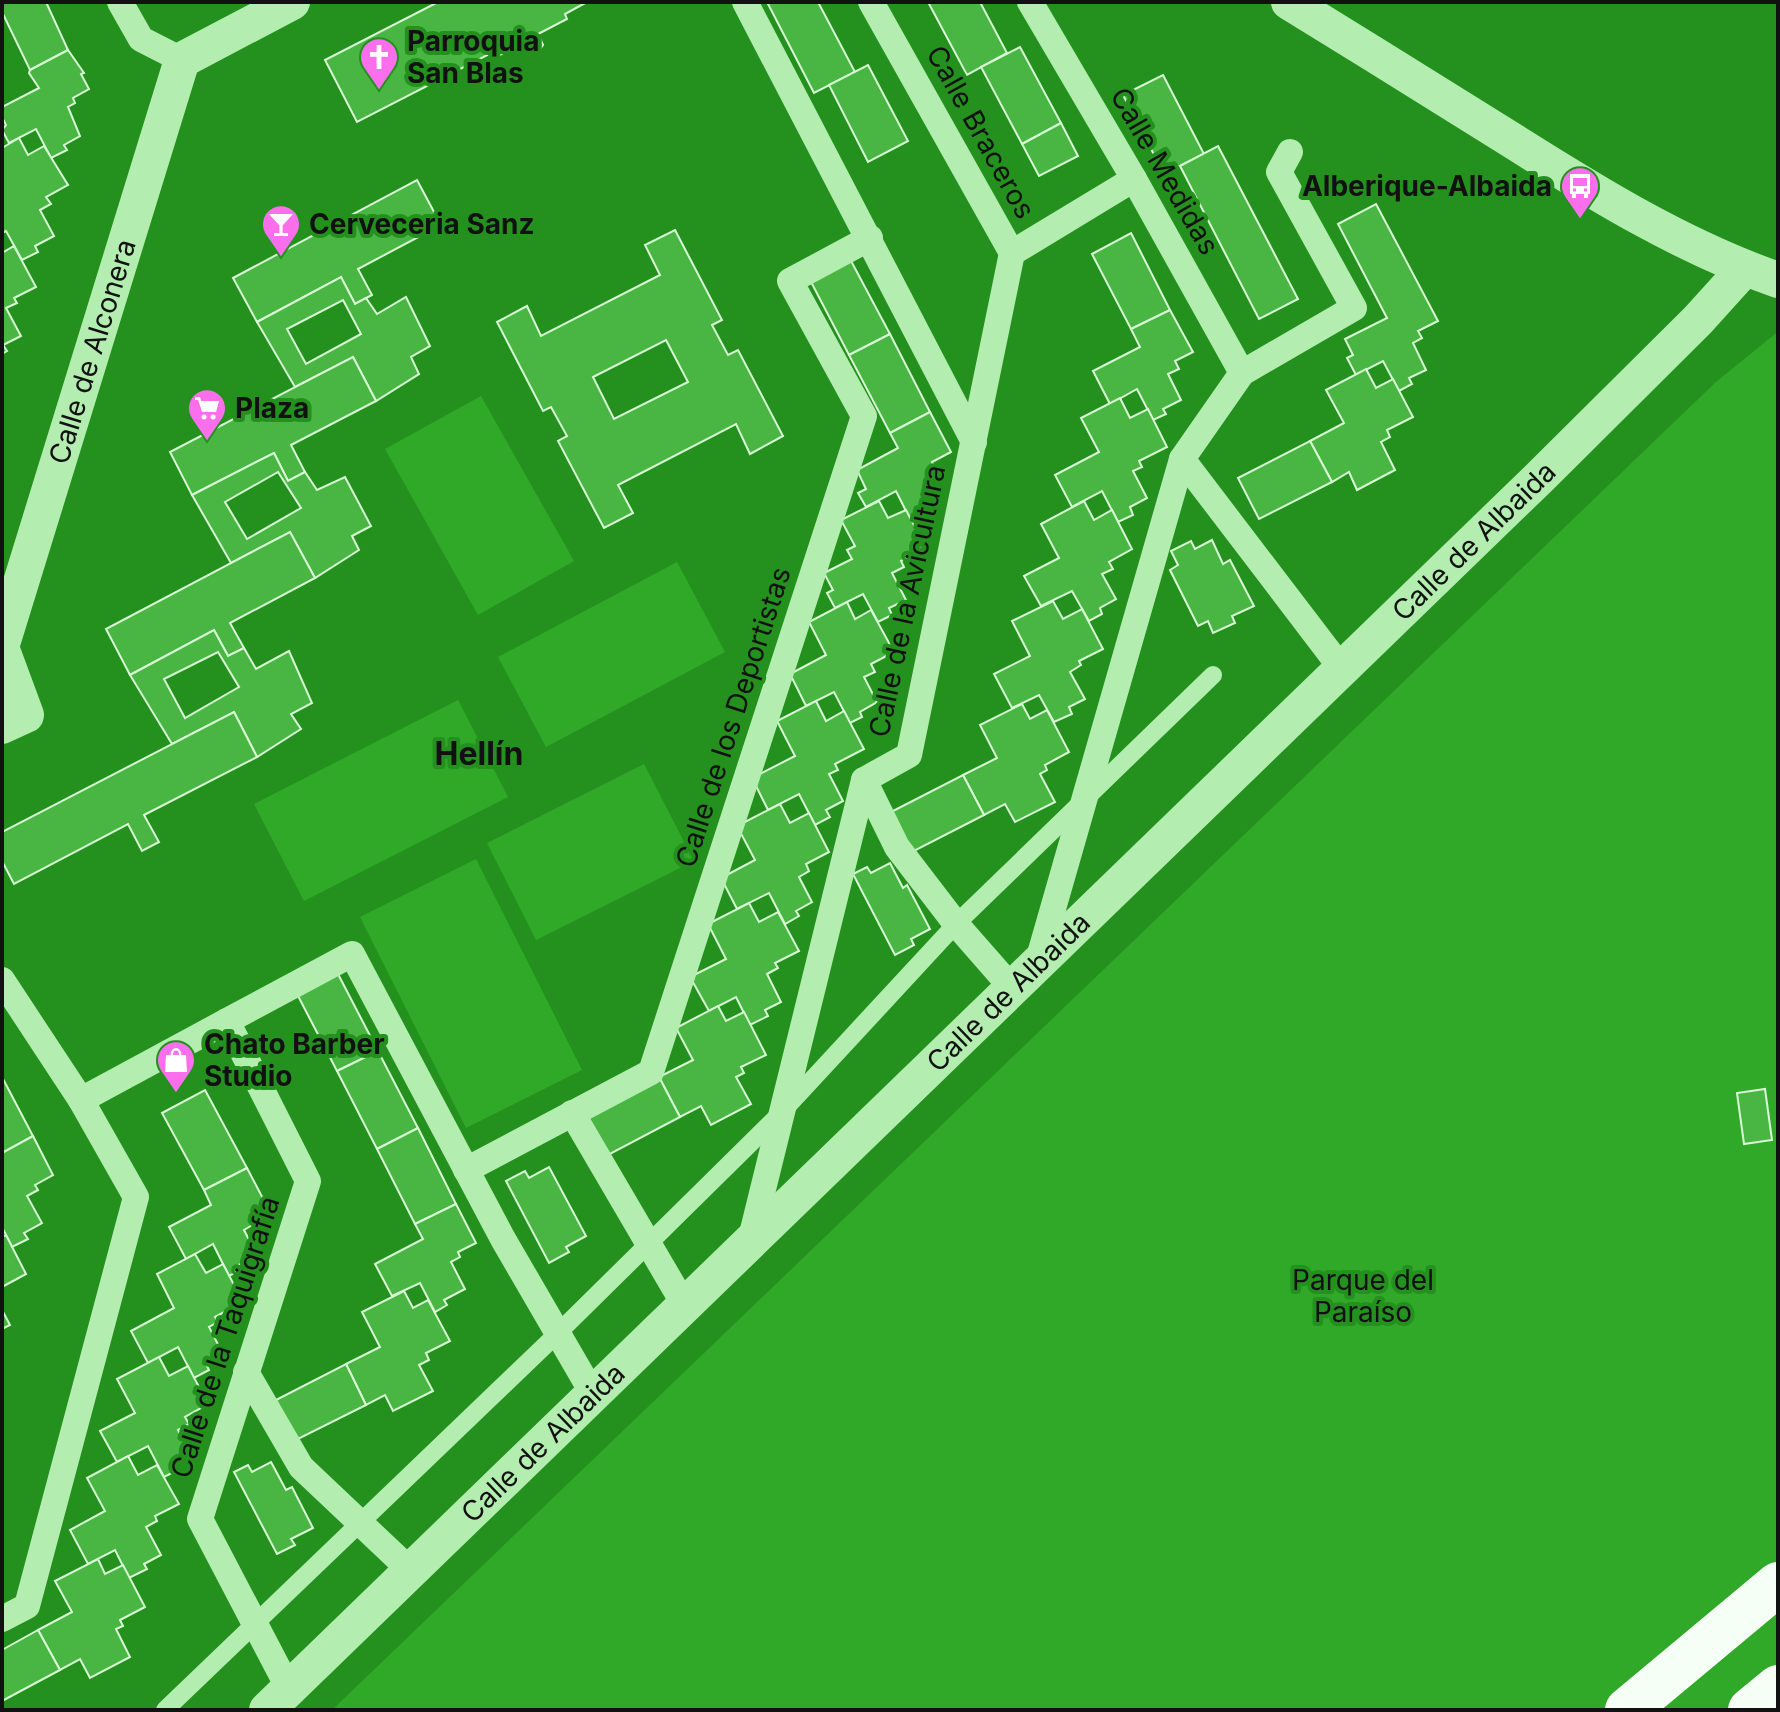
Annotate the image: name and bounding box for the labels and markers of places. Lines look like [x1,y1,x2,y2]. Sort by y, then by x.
place label: Parroquia San Blas [407,24,539,90]
church icon: Parroquia San Blas [358,36,400,91]
bus stop icon: Alberique-Albaida [1559,165,1601,220]
place label: Alberique-Albaida [1302,169,1552,203]
bar icon: Cerveceria Sanz [260,203,302,258]
place label: Cerveceria Sanz [309,207,535,241]
supermarket icon: Plaza [186,387,228,442]
place label: Plaza [235,391,309,425]
place label: Chato Barber Studio [204,1027,385,1093]
shop icon: Chato Barber Studio [155,1039,197,1094]

